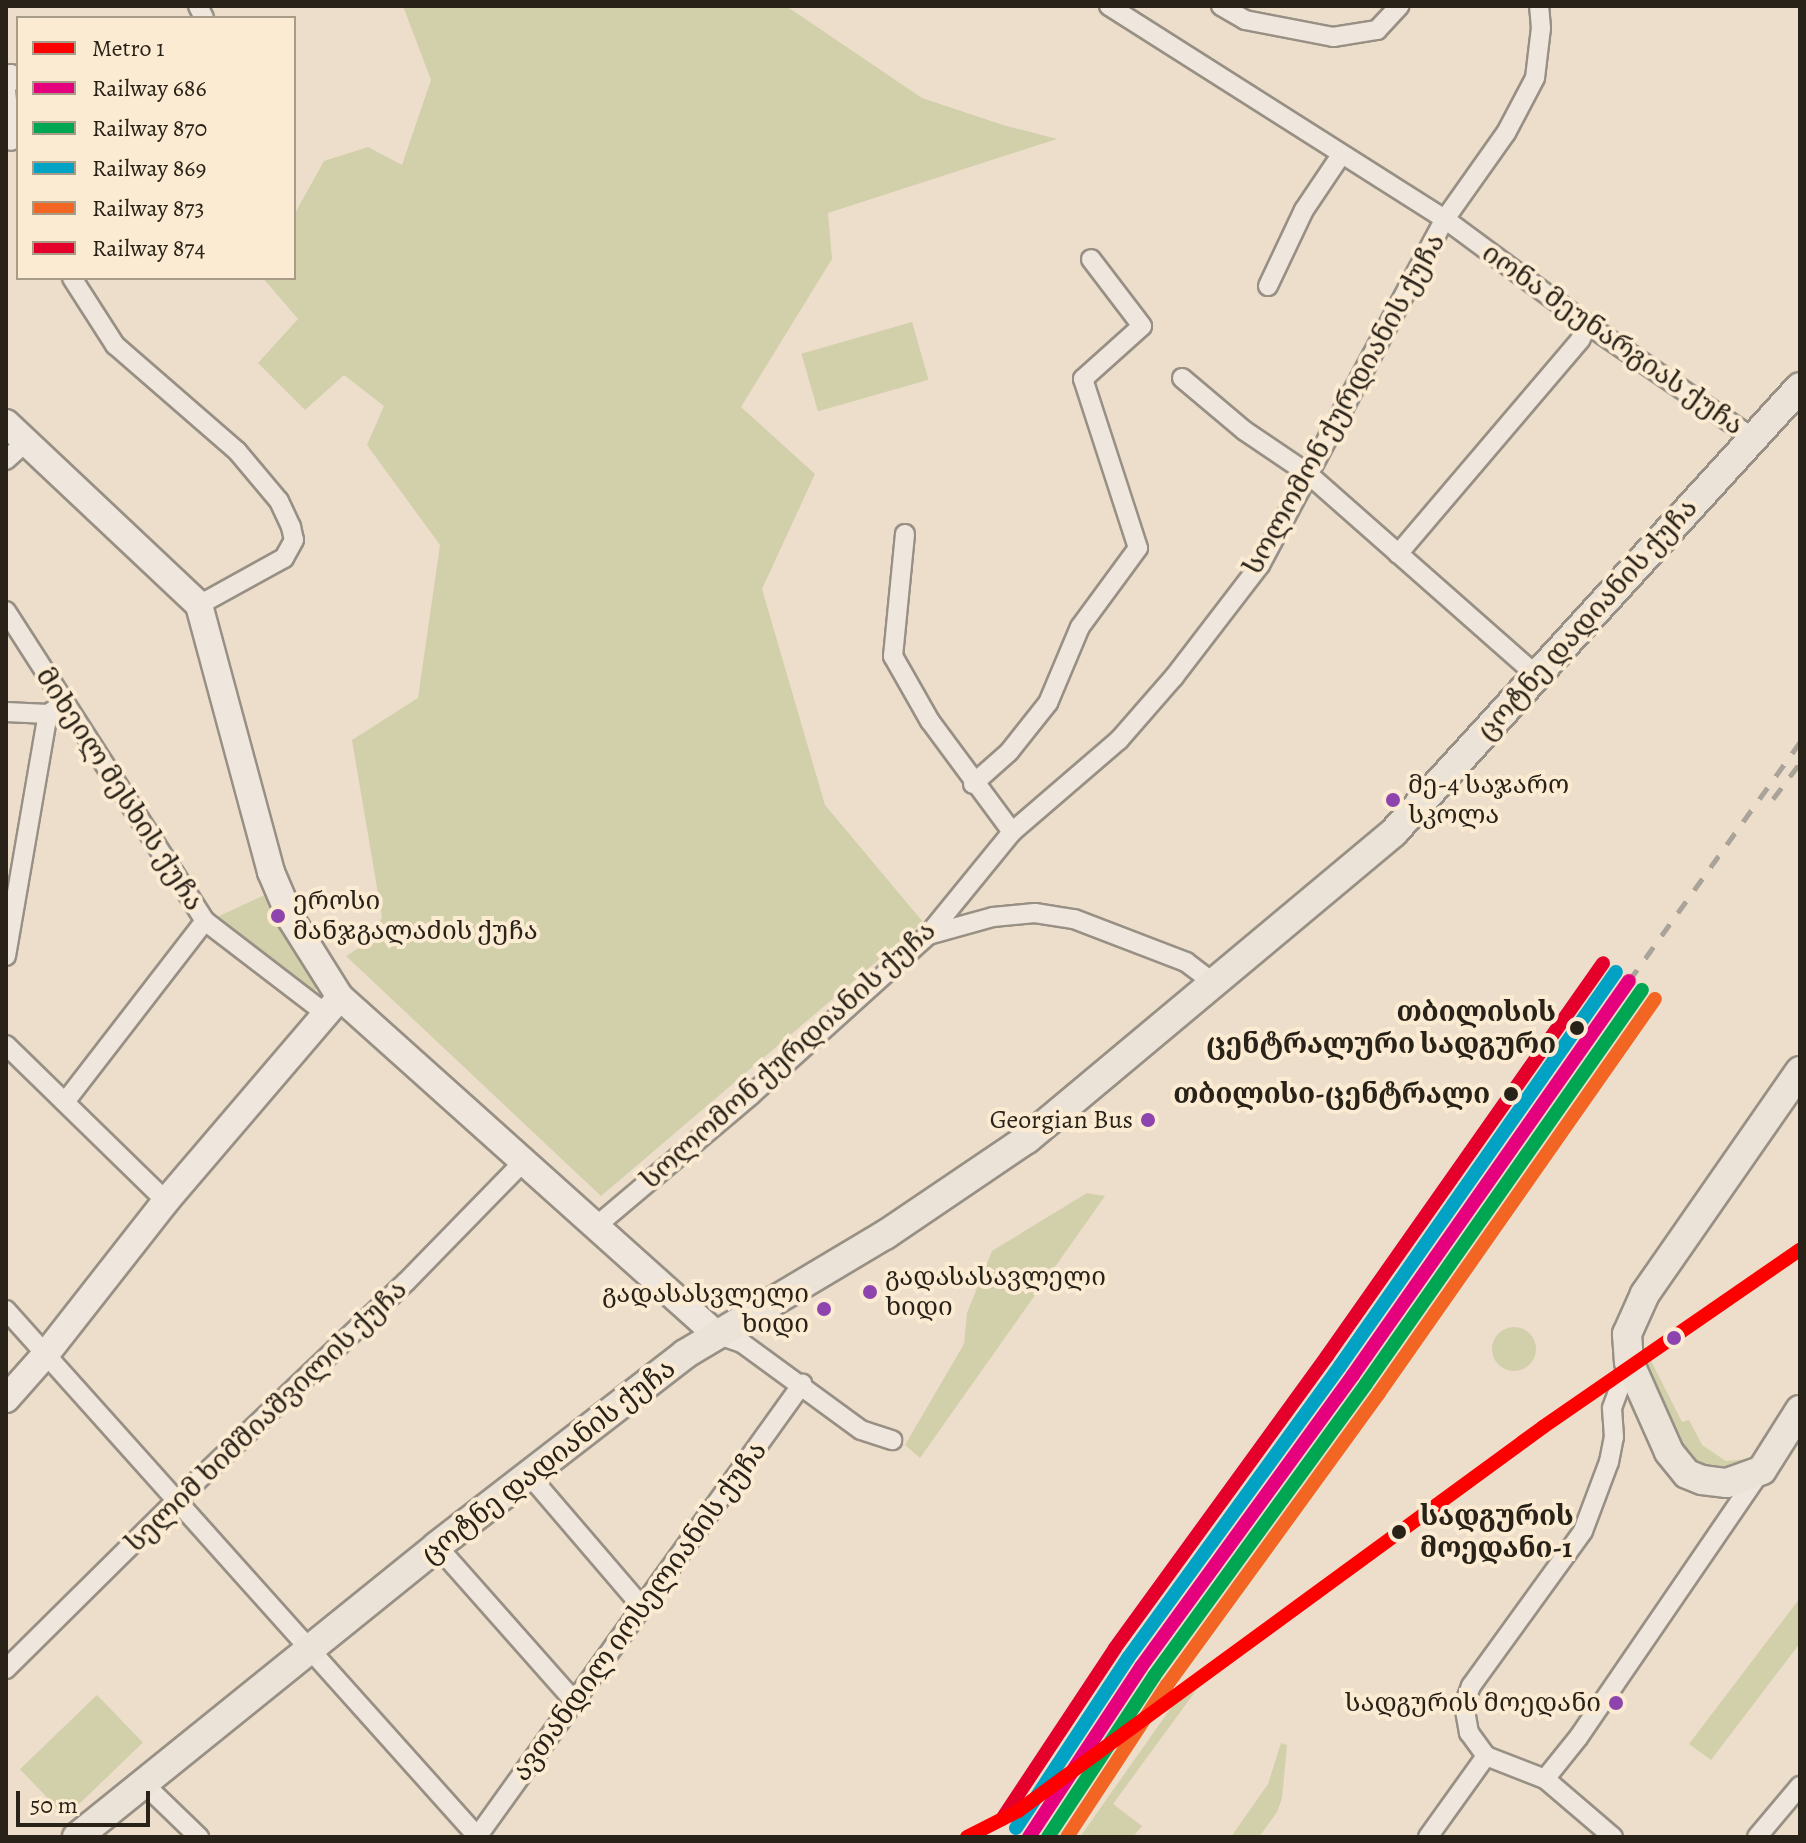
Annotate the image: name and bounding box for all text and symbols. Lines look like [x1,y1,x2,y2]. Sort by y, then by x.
legend [16,16,296,280]
text: Metro 1 [92,32,164,64]
text: Railway 686 [92,72,207,104]
text: Railway 870 [92,112,207,144]
text: Railway 869 [92,152,206,184]
text: Railway 873 [92,192,204,224]
street label: სოლომონ ქურდიანის ქუჩა [1236,227,1452,581]
text: Railway 874 [92,232,205,264]
street label: იონა მეუნარგიას ქუჩა [1476,236,1750,442]
street label: ცოტნე დადიანის ქუჩა [1470,491,1704,747]
street label: მიხეილ მესხის ქუჩა [29,661,211,917]
place label: მე-4 საჯარო სკოლა [1408,769,1569,830]
marker: მე-4 საჯარო სკოლა [1385,792,1401,808]
place label: ეროსი მანჯგალაძის ქუჩა [293,885,538,946]
marker: ეროსი მანჯგალაძის ქუჩა [270,908,286,924]
street label: სოლომონ ქურდიანის ქუჩა [634,914,942,1196]
place label: თბილისის ცენტრალური სადგური [1206,995,1556,1061]
marker: თბილისის ცენტრალური სადგური [1563,1014,1591,1042]
place label: თბილისი-ცენტრალი [1173,1077,1490,1111]
marker: თბილისი-ცენტრალი [1497,1080,1525,1108]
place label: Georgian Bus [990,1104,1133,1136]
marker: Georgian Bus [1140,1112,1156,1128]
place label: გადასასავლელი ხიდი [885,1261,1106,1322]
street label: სელიმ ხიმშიაშვილის ქუჩა [118,1272,414,1560]
place label: გადასასვლელი ხიდი [602,1278,809,1340]
marker: გადასასავლელი ხიდი [862,1284,878,1300]
marker: გადასასვლელი ხიდი [816,1301,832,1317]
unlabelled marker [1666,1330,1682,1346]
street label: ცოტნე დადიანის ქუჩა [414,1351,682,1571]
street label: ავთანდილ იოსელიანის ქუჩა [504,1434,774,1788]
place label: სადგურის მოედანი-1 [1420,1499,1574,1565]
marker: სადგურის მოედანი-1 [1385,1518,1413,1546]
place label: სადგურის მოედანი [1345,1687,1601,1719]
marker: სადგურის მოედანი [1608,1695,1624,1711]
scale bar [20,1775,154,1825]
text: 50 m [30,1789,78,1821]

